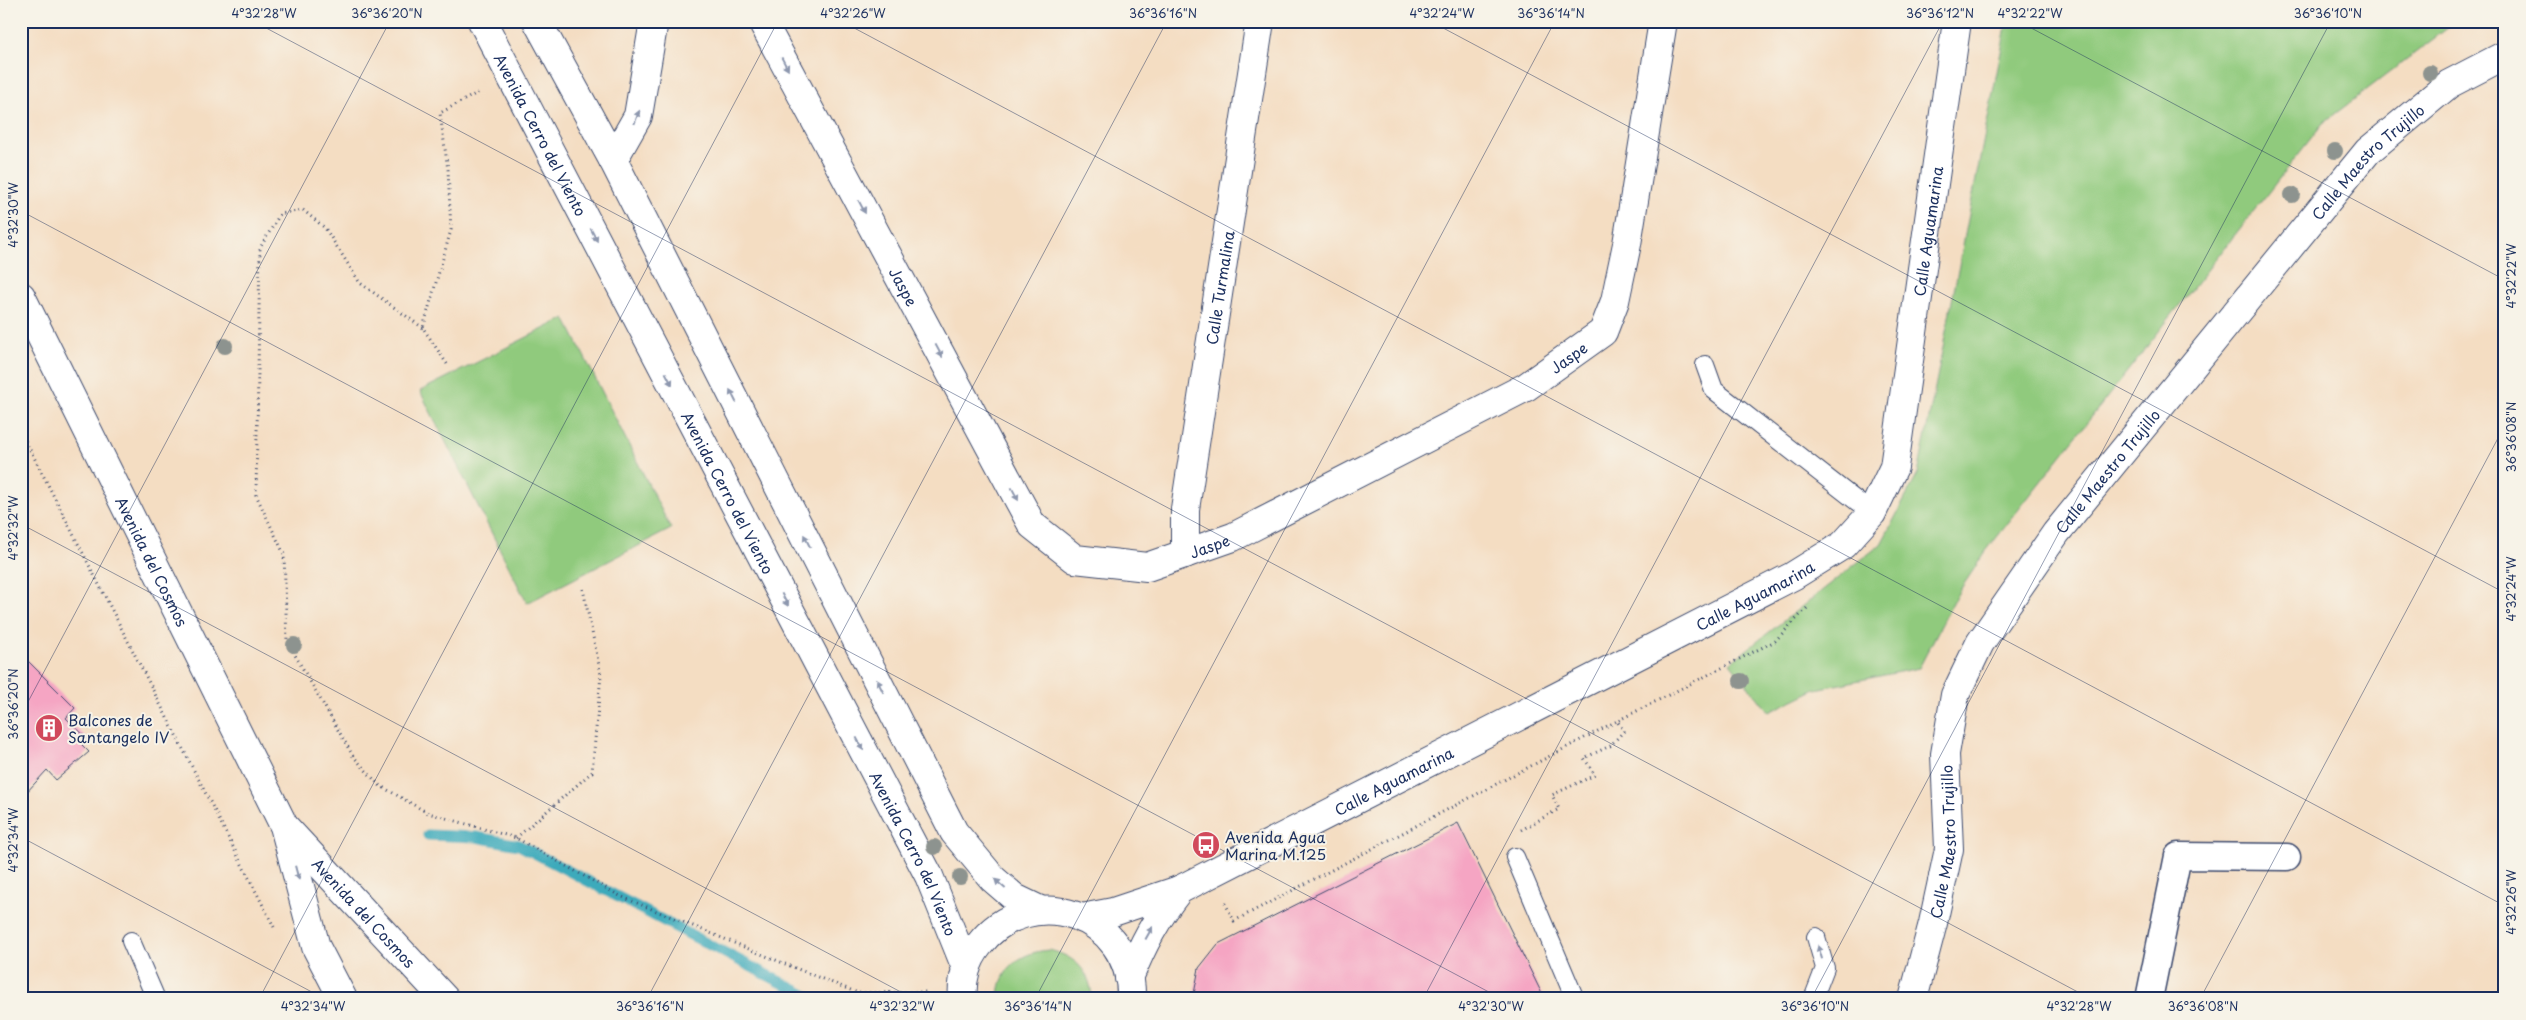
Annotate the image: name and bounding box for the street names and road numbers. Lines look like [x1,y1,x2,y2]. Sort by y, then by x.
street label: Avenida Cerro del Viento [489,49,593,220]
street label: Calle Maestro Trujillo [2305,98,2429,224]
street label: Calle Aguamarina [1907,164,1948,298]
street label: Calle Turmalina [1199,228,1239,346]
street label: Jaspe [884,263,924,310]
street label: Jaspe [1545,336,1592,378]
street label: Calle Maestro Trujillo [2049,404,2165,538]
street label: Avenida Cerro del Viento [677,407,780,578]
street label: Avenida del Cosmos [111,492,195,630]
street label: Jaspe [1186,528,1233,563]
street label: Calle Aguamarina [1691,554,1819,636]
street label: Calle Aguamarina [1330,740,1458,820]
street label: Calle Maestro Trujillo [1923,765,1961,920]
street label: Avenida Cerro del Viento [865,767,963,939]
street label: Avenida del Cosmos [307,852,421,972]

